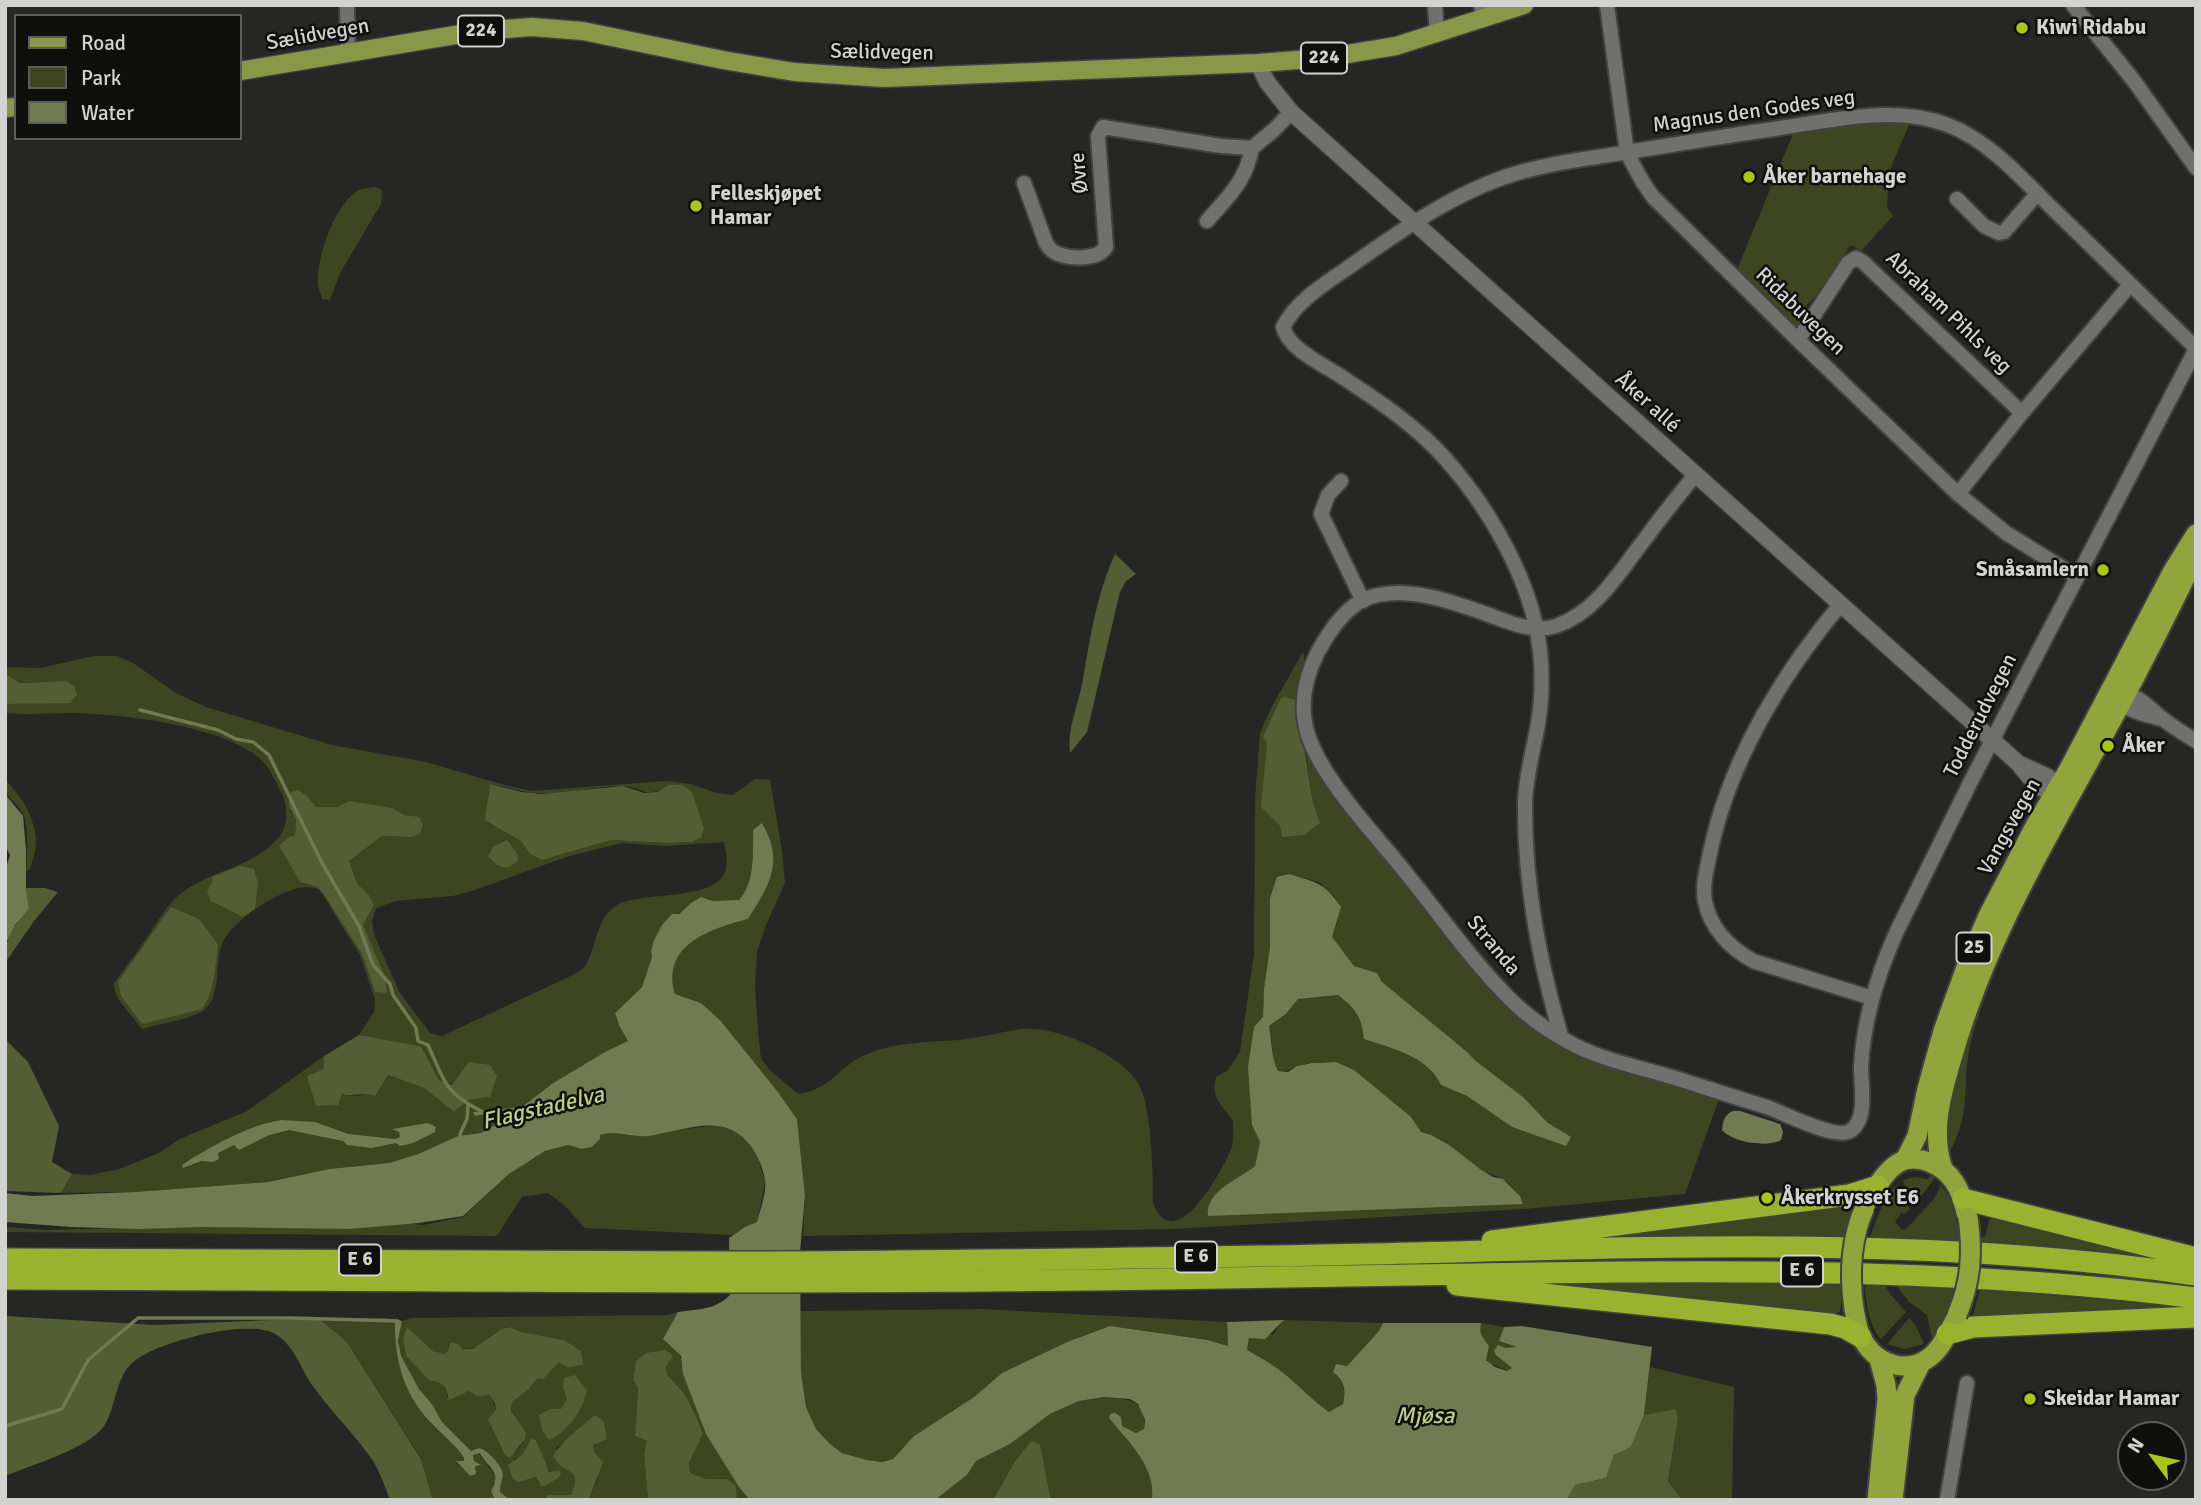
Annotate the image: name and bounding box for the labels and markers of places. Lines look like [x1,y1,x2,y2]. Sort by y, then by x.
place label: Kiwi Ridabu [2036,15,2146,41]
marker: Kiwi Ridabu [2014,20,2030,36]
place label: Åker barnehage [1763,164,1906,190]
marker: Åker barnehage [1741,169,1757,185]
place label: Felleskjøpet Hamar [710,181,821,231]
marker: Felleskjøpet Hamar [688,198,704,214]
place label: Småsamlern [1976,557,2089,583]
marker: Småsamlern [2095,562,2111,578]
place label: Åker [2122,733,2165,759]
marker: Åker [2100,738,2116,754]
place label: Åkerkrysset E6 [1781,1185,1919,1211]
marker: Åkerkrysset E6 [1759,1190,1775,1206]
place label: Skeidar Hamar [2044,1386,2179,1412]
marker: Skeidar Hamar [2022,1391,2038,1407]

